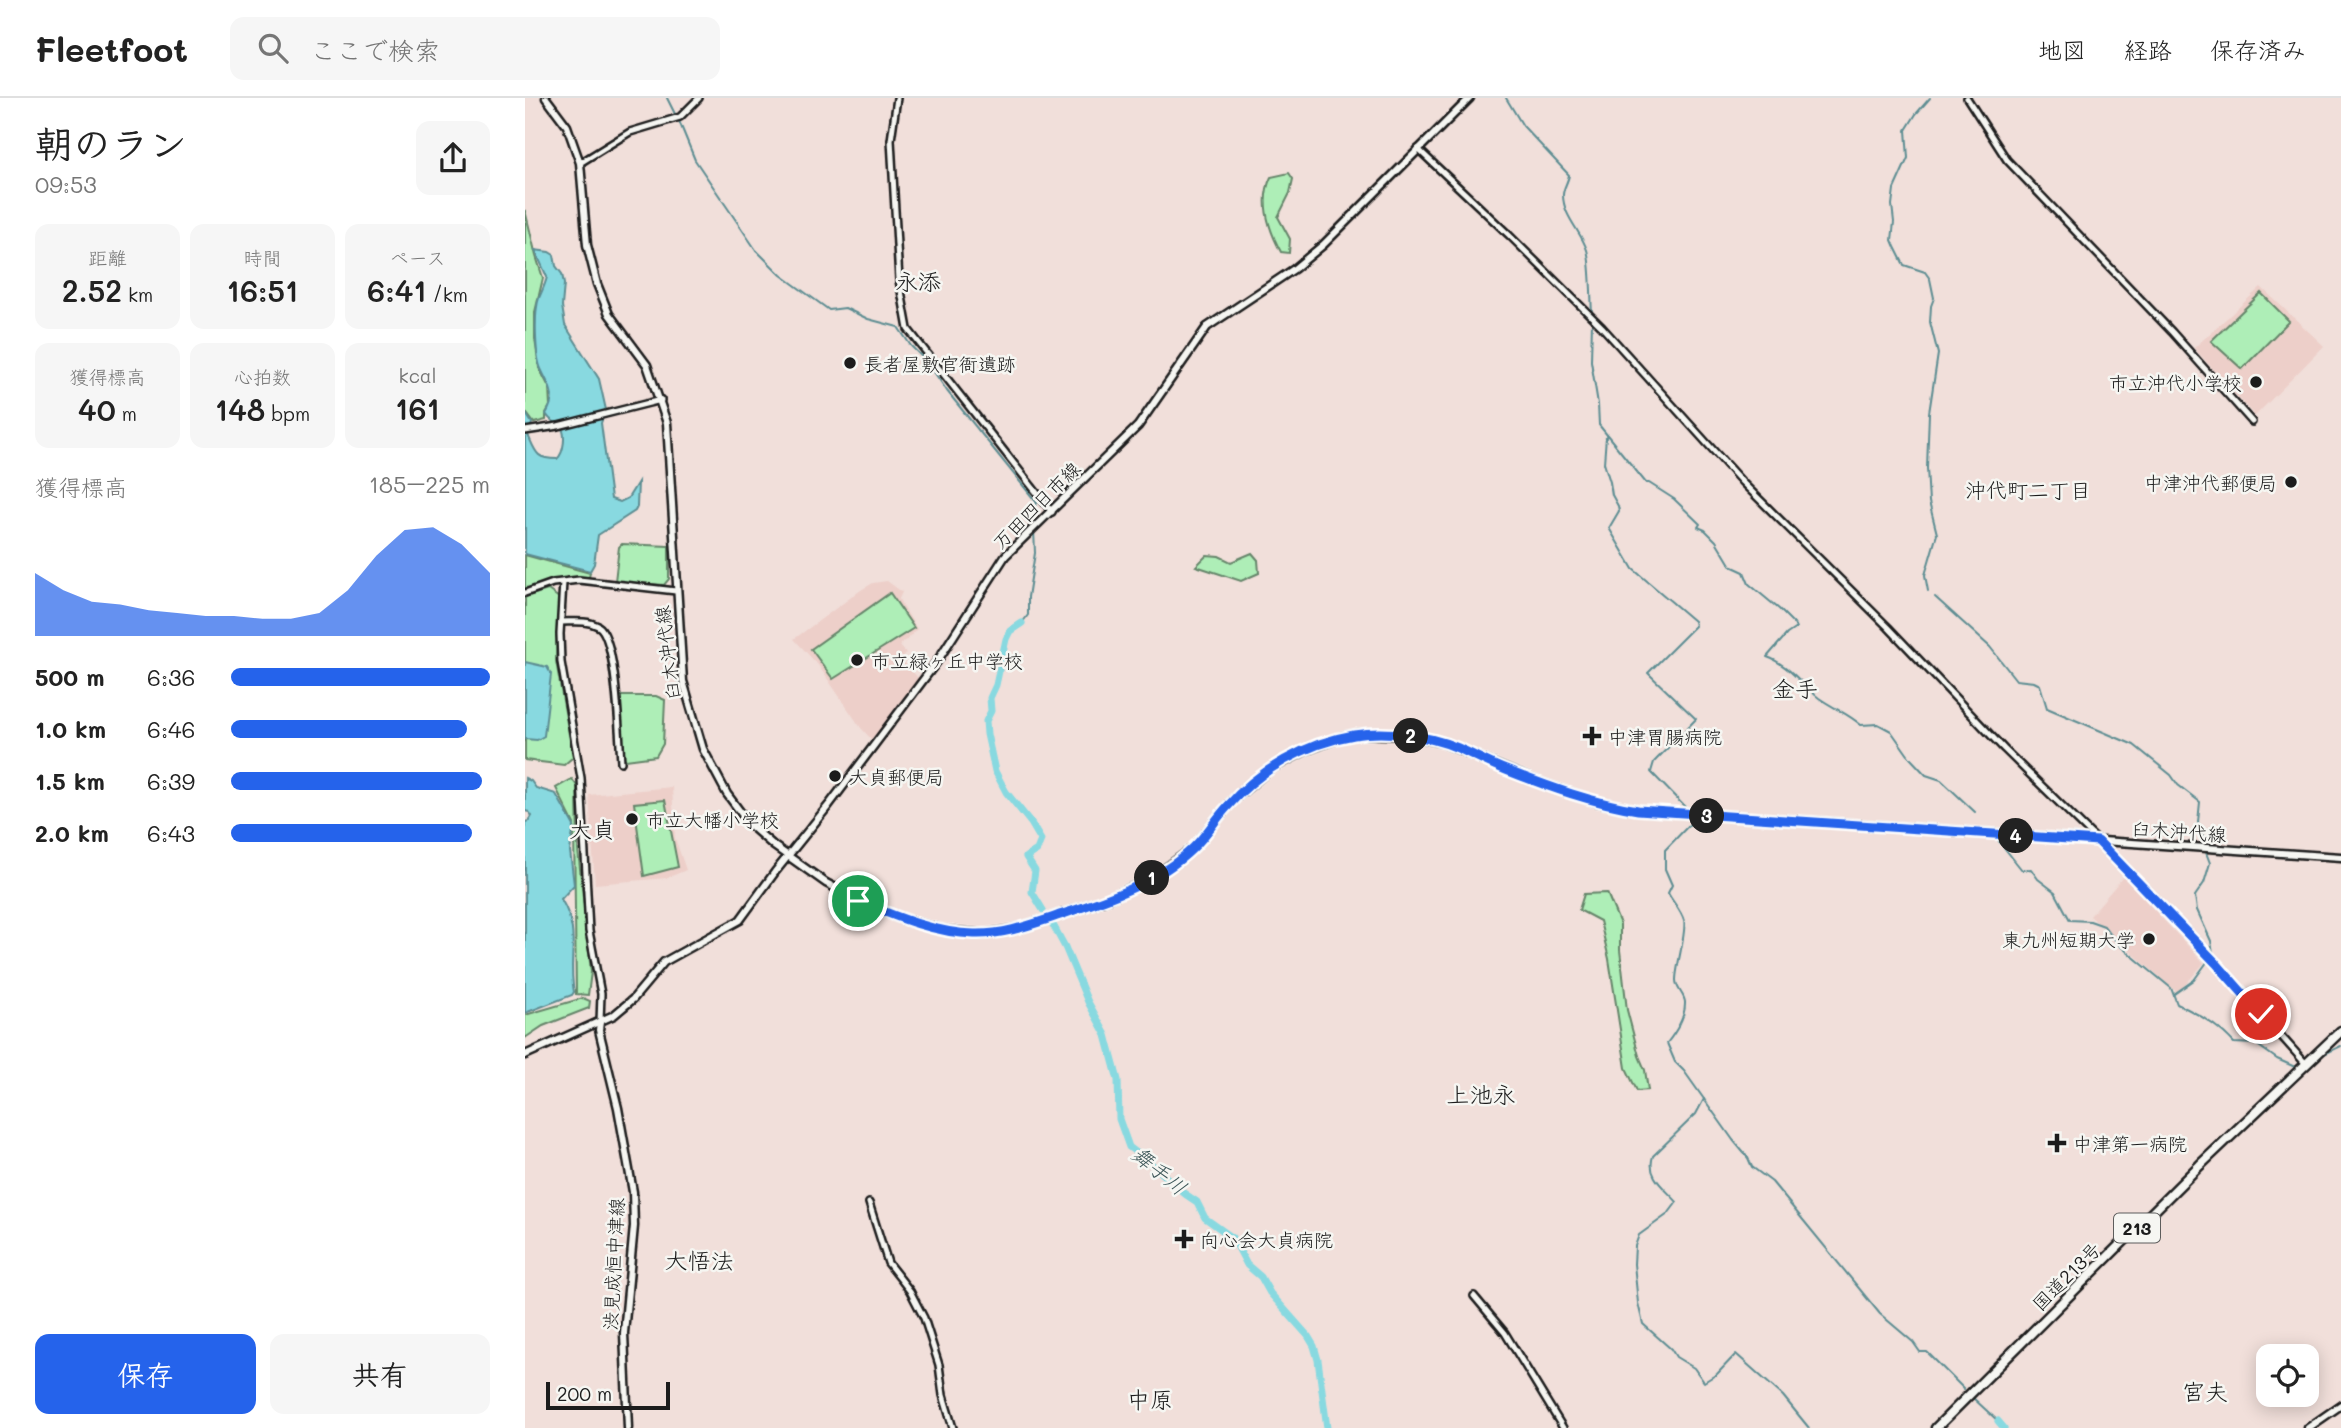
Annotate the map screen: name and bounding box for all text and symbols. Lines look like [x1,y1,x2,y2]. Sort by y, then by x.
search box [230,17,720,80]
text: Fleetfoot [35,27,188,70]
icon: search [254,29,292,67]
text: ここで検索 [310,33,440,67]
text: 地図 [2038,34,2086,65]
text: 経路 [2124,34,2172,65]
text: 保存済み [2210,34,2306,65]
text: 朝のラン [35,118,187,168]
button: share [416,121,490,195]
text: 09:53 [35,169,97,199]
text: 距離 [88,245,127,270]
text: 時間 [243,245,282,270]
text: ペース [390,245,445,270]
district label: 永添 [895,266,941,296]
text: 2.52 [62,270,122,310]
text: 16:51 [227,270,298,310]
text: 6:41 [367,270,427,310]
text: km [122,282,153,307]
text: /km [427,282,468,307]
place label: 長者屋敷官衙遺跡 [864,351,1016,376]
marker: 長者屋敷官衙遺跡 [842,355,858,371]
text: kcal [399,363,436,388]
text: 獲得標高 [69,364,146,389]
text: 心拍数 [234,364,291,389]
place label: 市立沖代小学校 [2109,370,2242,395]
marker: 市立沖代小学校 [2248,374,2264,390]
text: 161 [395,388,440,428]
text: 40 [78,389,116,429]
text: 148 [215,389,265,429]
text: m [116,401,137,426]
text: bpm [265,401,310,426]
street label: 万田四日市線 [987,456,1085,554]
text: 185–225 m [369,469,490,499]
place label: 中津沖代郵便局 [2144,470,2277,495]
text: 獲得標高 [35,472,127,502]
marker: 中津沖代郵便局 [2283,474,2299,490]
district label: 沖代町二丁目 [1965,476,2091,503]
street label: 臼木沖代線 [649,604,685,702]
place label: 市立緑ヶ丘中学校 [871,648,1023,673]
marker: 市立緑ヶ丘中学校 [849,652,865,668]
text: 500 m [35,662,105,692]
text: 6:36 [147,662,195,692]
district label: 金手 [1772,673,1818,703]
text: 1.0 km [35,714,106,744]
text: 6:46 [147,714,195,744]
pin: 2 [1393,718,1428,754]
text: 2 [1405,723,1416,748]
place label: 中津胃腸病院 [1608,724,1722,749]
marker: 中津胃腸病院 [1582,726,1602,746]
place label: 大貞郵便局 [849,764,944,789]
text: 1.5 km [35,766,105,796]
text: 6:39 [147,766,195,796]
marker: 大貞郵便局 [827,768,843,784]
pin: 3 [1689,798,1725,834]
text: 3 [1701,803,1712,828]
place label: 市立大幡小学校 [646,807,779,832]
marker: 市立大幡小学校 [624,811,640,827]
district label: 大貞 [569,814,615,844]
street label: 臼木沖代線 [2131,815,2227,847]
text: 2.0 km [35,818,109,848]
text: 6:43 [147,818,195,848]
pin: 4 [1999,818,2033,854]
text: 4 [2009,823,2022,848]
pin: 1 [1135,860,1169,896]
text: 1 [1147,865,1156,890]
pin [828,871,888,931]
icon: arrive [839,882,877,920]
place label: 東九州短期大学 [2002,927,2135,952]
marker: 東九州短期大学 [2141,931,2157,947]
pin [2231,984,2291,1044]
icon: check [2242,995,2280,1033]
district label: 上池永 [1447,1079,1516,1109]
place label: 中津第一病院 [2073,1131,2187,1156]
marker: 中津第一病院 [2047,1133,2067,1153]
water label: 舞手川 [1127,1140,1193,1200]
street label: 渋見成恒中津線 [597,1197,629,1331]
road number: 213 [2114,1213,2160,1242]
place label: 向心会大貞病院 [1200,1227,1333,1252]
marker: 向心会大貞病院 [1174,1229,1194,1249]
street label: 国道213号 [2026,1236,2106,1316]
district label: 大悟法 [665,1245,734,1275]
button: 保存 [35,1334,256,1414]
button: 共有 [270,1334,490,1414]
map controls [2256,1344,2319,1407]
button: locate [2256,1344,2319,1407]
district label: 宮夫 [2182,1376,2228,1406]
scale bar [546,1379,670,1411]
text: 200 m [557,1381,612,1406]
district label: 中原 [1127,1384,1173,1414]

